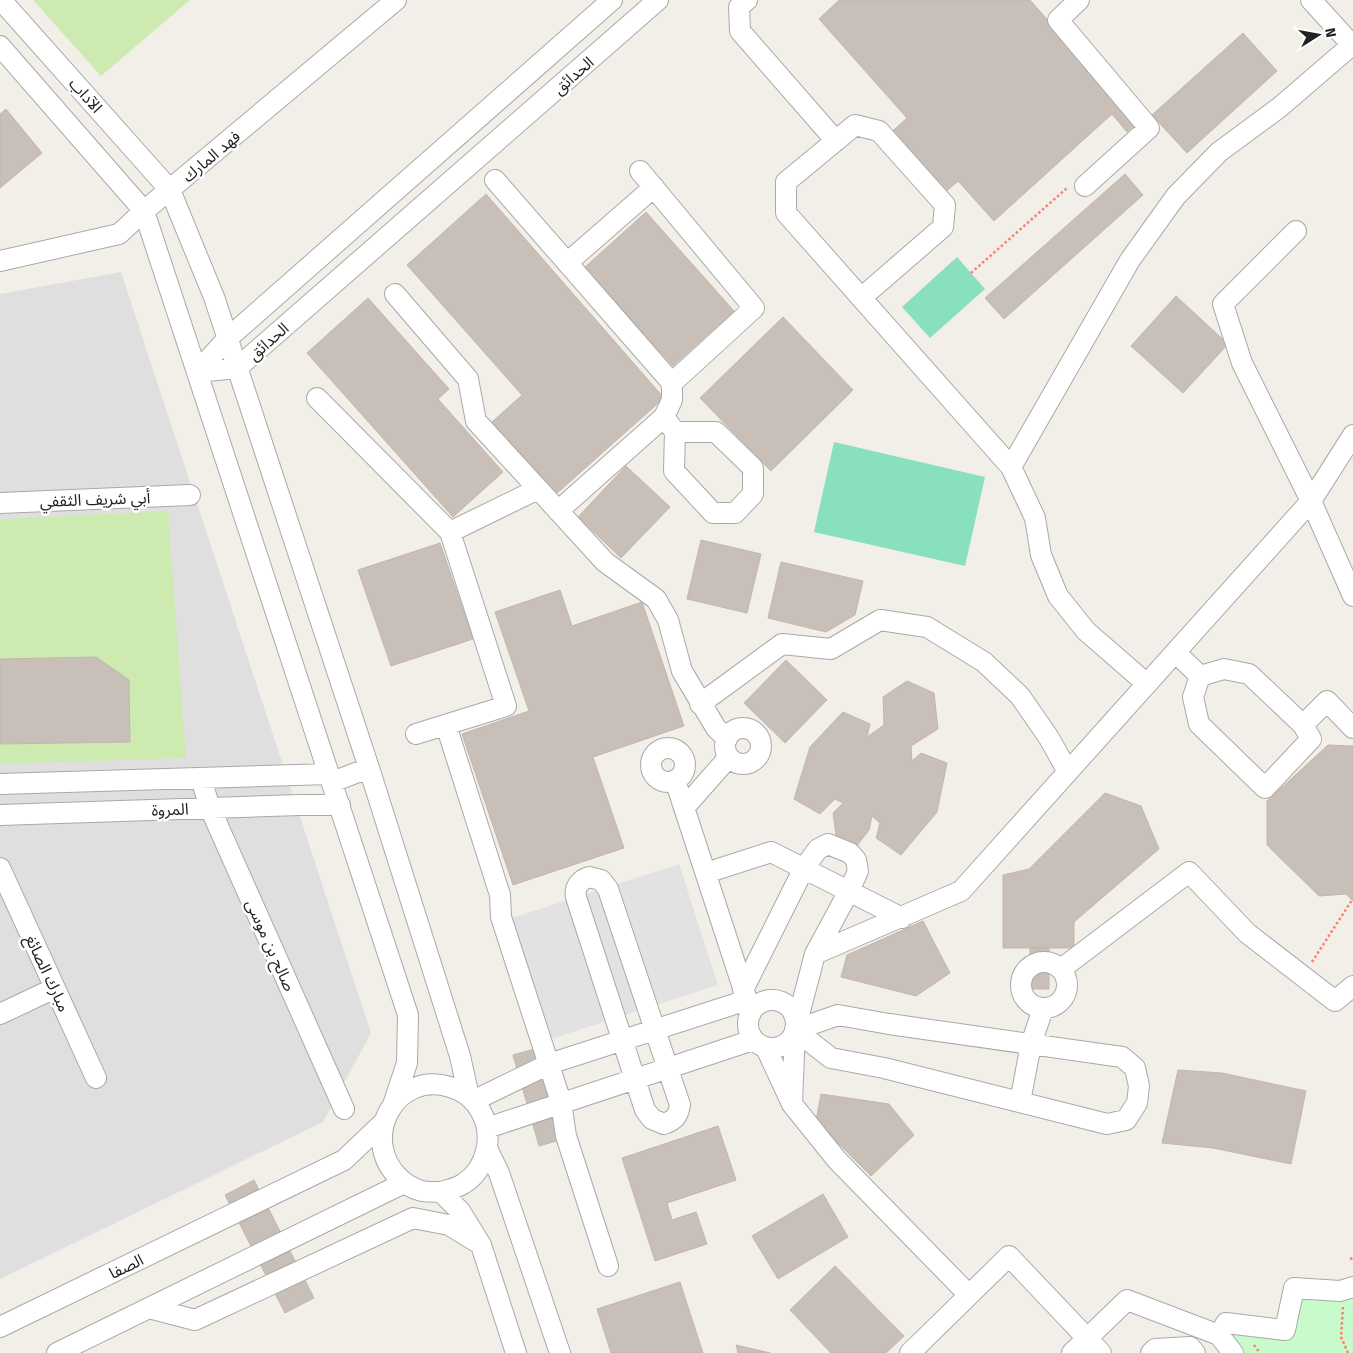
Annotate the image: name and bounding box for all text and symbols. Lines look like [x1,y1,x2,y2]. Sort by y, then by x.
north arrow [1293,10,1343,60]
text: N [1321,26,1340,39]
street label: الحدائق [549,53,598,99]
street label: الآداب [65,74,106,117]
street label: فهد المارك [179,127,244,186]
street label: الحدائق [244,319,293,365]
street label: أبي شريف الثقفي [39,488,151,514]
street label: المروة [151,799,189,820]
street label: صالح بن موسى [239,896,299,995]
street label: مبارك الصائغ [19,932,74,1016]
street label: الصفا [106,1250,146,1283]

